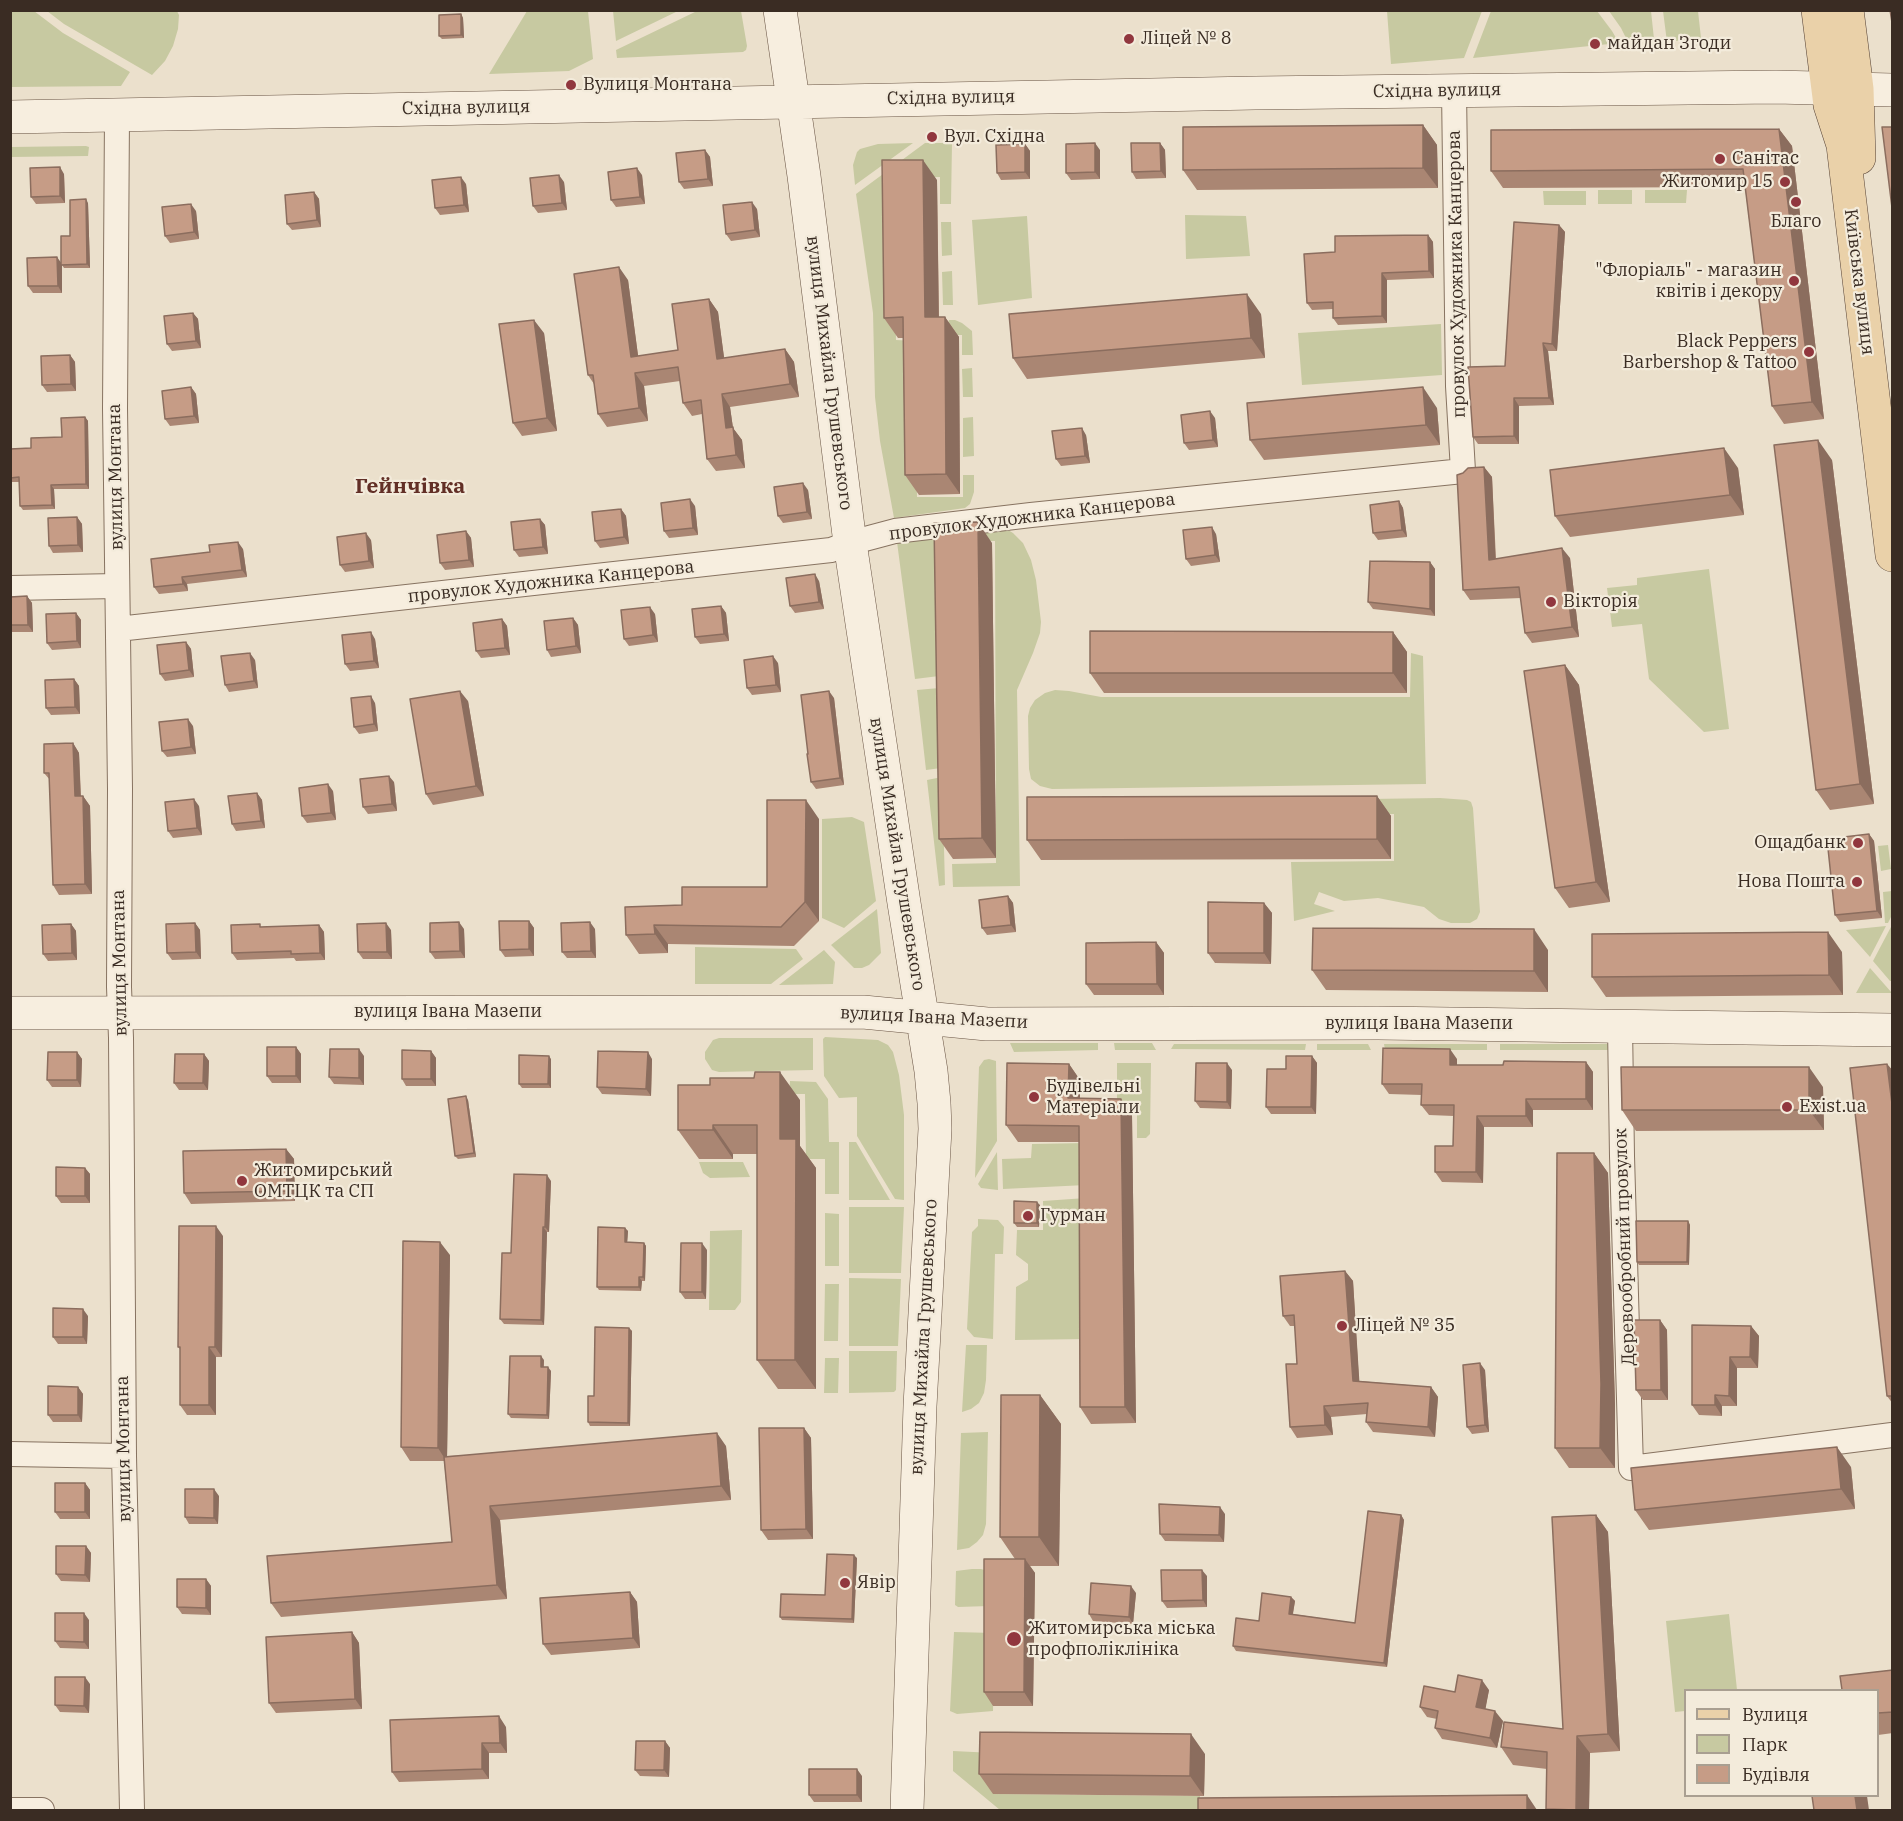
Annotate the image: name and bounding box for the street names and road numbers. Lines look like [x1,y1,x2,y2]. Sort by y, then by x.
street label: Східна вулиця [1373,79,1501,103]
street label: Східна вулиця [887,86,1015,110]
street label: Східна вулиця [402,96,530,120]
street label: провулок Художника Канцерова [1444,130,1470,418]
street label: Київська вулиця [1839,208,1879,356]
street label: вулиця Михайла Грушевського [801,234,857,512]
street label: вулиця Монтана [104,403,128,551]
street label: провулок Художника Канцерова [888,489,1176,545]
street label: провулок Художника Канцерова [407,556,695,608]
street label: вулиця Михайла Грушевського [865,716,929,992]
street label: вулиця Монтана [108,889,132,1037]
street label: вулиця Івана Мазепи [354,1001,542,1023]
street label: вулиця Івана Мазепи [839,1002,1029,1034]
street label: вулиця Івана Мазепи [1325,1013,1513,1035]
street label: Деревообробний провулок [1610,1128,1640,1366]
street label: вулиця Михайла Грушевського [906,1198,942,1476]
street label: вулиця Монтана [112,1375,136,1523]

